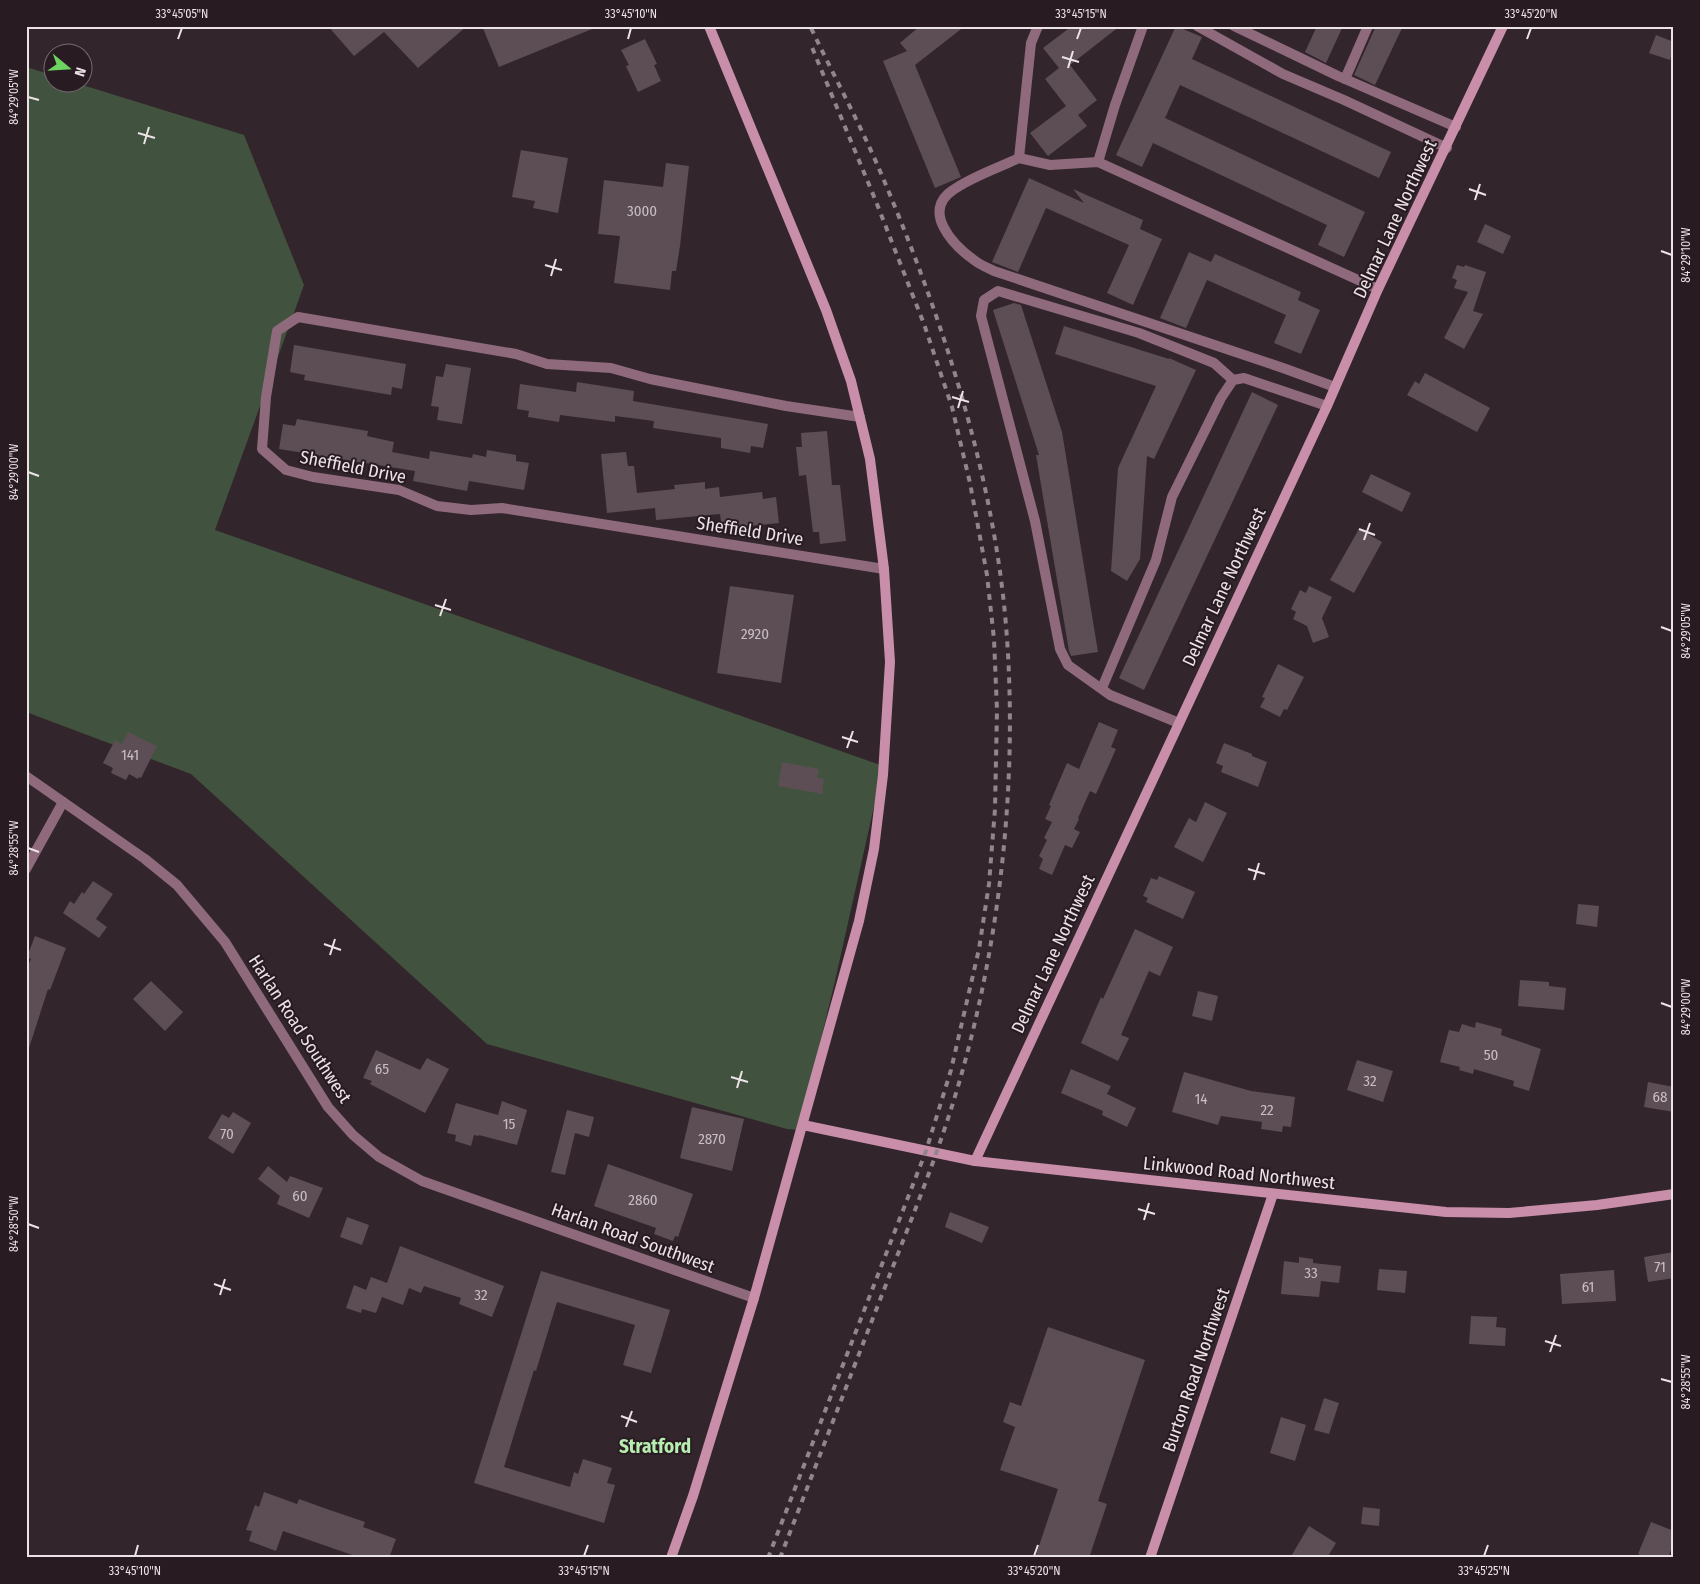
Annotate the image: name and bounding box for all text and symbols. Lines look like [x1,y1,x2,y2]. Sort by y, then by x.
text: 33°45'05"N [156,7,208,21]
text: 33°45'10"N [605,7,657,21]
text: 33°45'15"N [1055,7,1107,21]
text: 33°45'20"N [1505,7,1557,21]
north arrow [42,42,92,92]
text: N [71,65,89,78]
text: 84°29'05"W [7,69,21,125]
street label: Delmar Lane Northwest [1349,136,1442,302]
house number: 3000 [627,202,657,220]
text: 84°29'10"W [1679,227,1693,283]
text: 84°29'00"W [7,444,21,500]
street label: Sheffield Drive [298,446,408,488]
street label: Delmar Lane Northwest [1178,504,1271,670]
street label: Sheffield Drive [695,512,805,550]
text: 84°29'05"W [1679,603,1693,659]
house number: 2920 [741,625,769,643]
house number: 141 [121,746,139,764]
text: 84°28'55"W [7,820,21,876]
street label: Delmar Lane Northwest [1007,871,1100,1037]
street label: Harlan Road Southwest [244,951,356,1107]
text: 84°29'00"W [1679,979,1693,1035]
house number: 50 [1484,1046,1498,1064]
house number: 65 [375,1060,389,1078]
house number: 32 [1363,1072,1377,1090]
house number: 68 [1653,1088,1667,1106]
house number: 14 [1194,1090,1208,1108]
house number: 22 [1260,1101,1274,1119]
house number: 15 [503,1115,515,1133]
house number: 70 [220,1125,234,1143]
house number: 2870 [698,1130,726,1148]
street label: Linkwood Road Northwest [1142,1152,1336,1194]
house number: 60 [292,1187,308,1205]
house number: 2860 [628,1191,658,1209]
text: 84°28'50"W [7,1196,21,1252]
street label: Harlan Road Southwest [548,1198,718,1278]
house number: 71 [1654,1258,1666,1276]
house number: 33 [1304,1264,1318,1282]
house number: 61 [1582,1278,1594,1296]
street label: Burton Road Northwest [1158,1285,1234,1455]
house number: 32 [474,1286,488,1304]
text: 84°28'55"W [1679,1354,1693,1410]
district label: Stratford [619,1435,691,1458]
text: 33°45'10"N [109,1564,161,1578]
text: 33°45'15"N [558,1564,610,1578]
text: 33°45'20"N [1008,1564,1060,1578]
text: 33°45'25"N [1458,1564,1510,1578]

